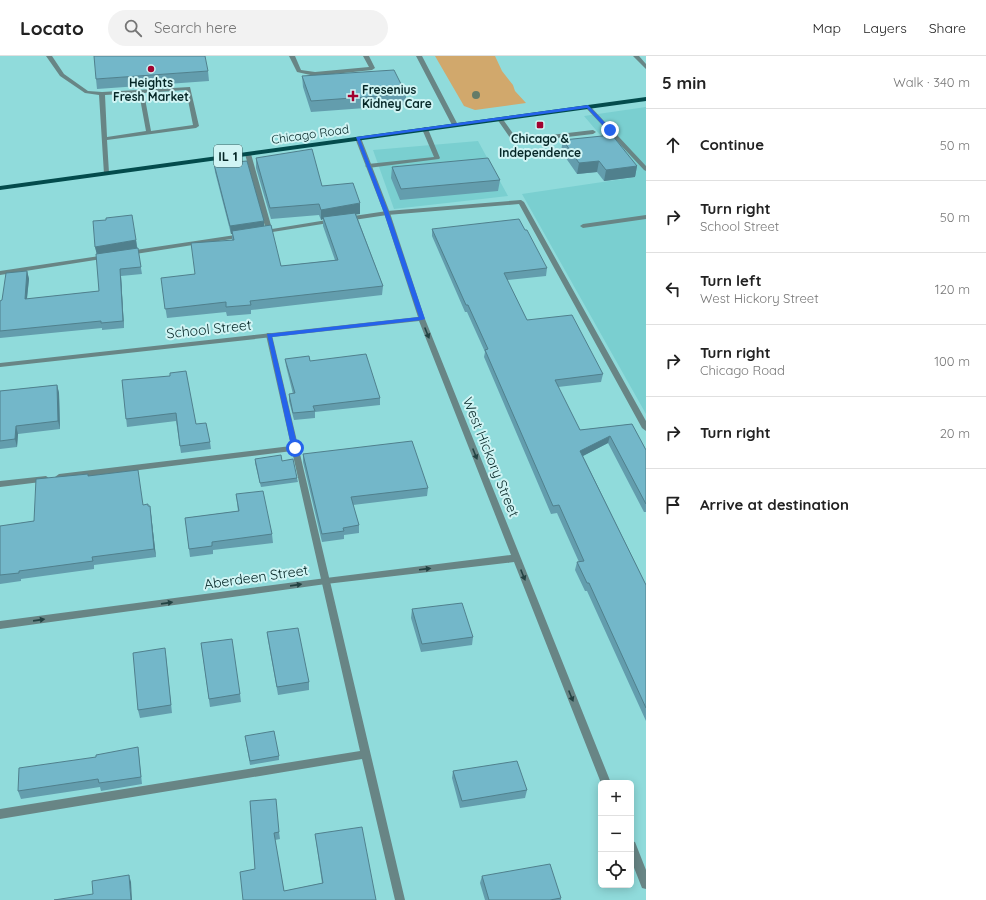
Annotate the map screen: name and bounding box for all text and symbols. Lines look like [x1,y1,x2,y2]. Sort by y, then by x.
search box [108,10,388,46]
text: Locato [20,16,84,40]
icon: search [122,17,144,39]
text: Search here [154,18,237,37]
text: Map [812,19,841,37]
text: Layers [863,19,907,37]
text: Share [929,19,966,37]
marker: Heights Fresh Market [146,64,156,74]
text: 5 min [662,72,706,93]
text: Walk · 340 m [893,74,970,90]
place label: Heights Fresh Market [113,75,189,104]
place label: Fresenius Kidney Care [362,82,432,111]
marker: Fresenius Kidney Care [347,90,359,102]
marker: Chicago & Independence [535,120,545,130]
street label: Chicago Road [270,121,350,147]
route end [601,121,619,139]
place label: Chicago & Independence [499,131,581,160]
icon: ahead [662,134,684,156]
text: Continue [700,135,764,154]
text: 50 m [940,137,970,153]
road number: IL 1 [214,145,242,167]
text: Turn right [700,199,771,218]
icon: right [662,206,684,228]
text: 50 m [940,209,970,225]
text: School Street [700,218,779,234]
text: Turn left [700,271,762,290]
icon: left [662,278,684,300]
text: 120 m [935,281,970,297]
text: West Hickory Street [700,290,819,306]
street label: School Street [166,316,253,342]
one-way arrow [425,328,431,340]
text: Turn right [700,343,771,362]
icon: right [662,350,684,372]
text: 100 m [934,353,970,369]
text: Chicago Road [700,362,785,378]
street label: West Hickory Street [459,394,523,520]
icon: right [662,422,684,444]
text: Turn right [700,423,771,442]
text: 20 m [940,425,970,441]
route start [286,439,304,457]
one-way arrow [473,449,479,461]
icon: arrive [662,494,684,516]
text: Arrive at destination [700,495,849,514]
street label: Aberdeen Street [203,561,309,593]
one-way arrow [419,566,431,572]
one-way arrow [521,569,527,581]
one-way arrow [290,582,302,588]
one-way arrow [161,600,174,606]
one-way arrow [33,617,45,623]
one-way arrow [569,690,575,702]
map controls [598,780,634,888]
button: + [598,780,634,816]
button: − [598,816,634,852]
button: locate [598,852,634,888]

